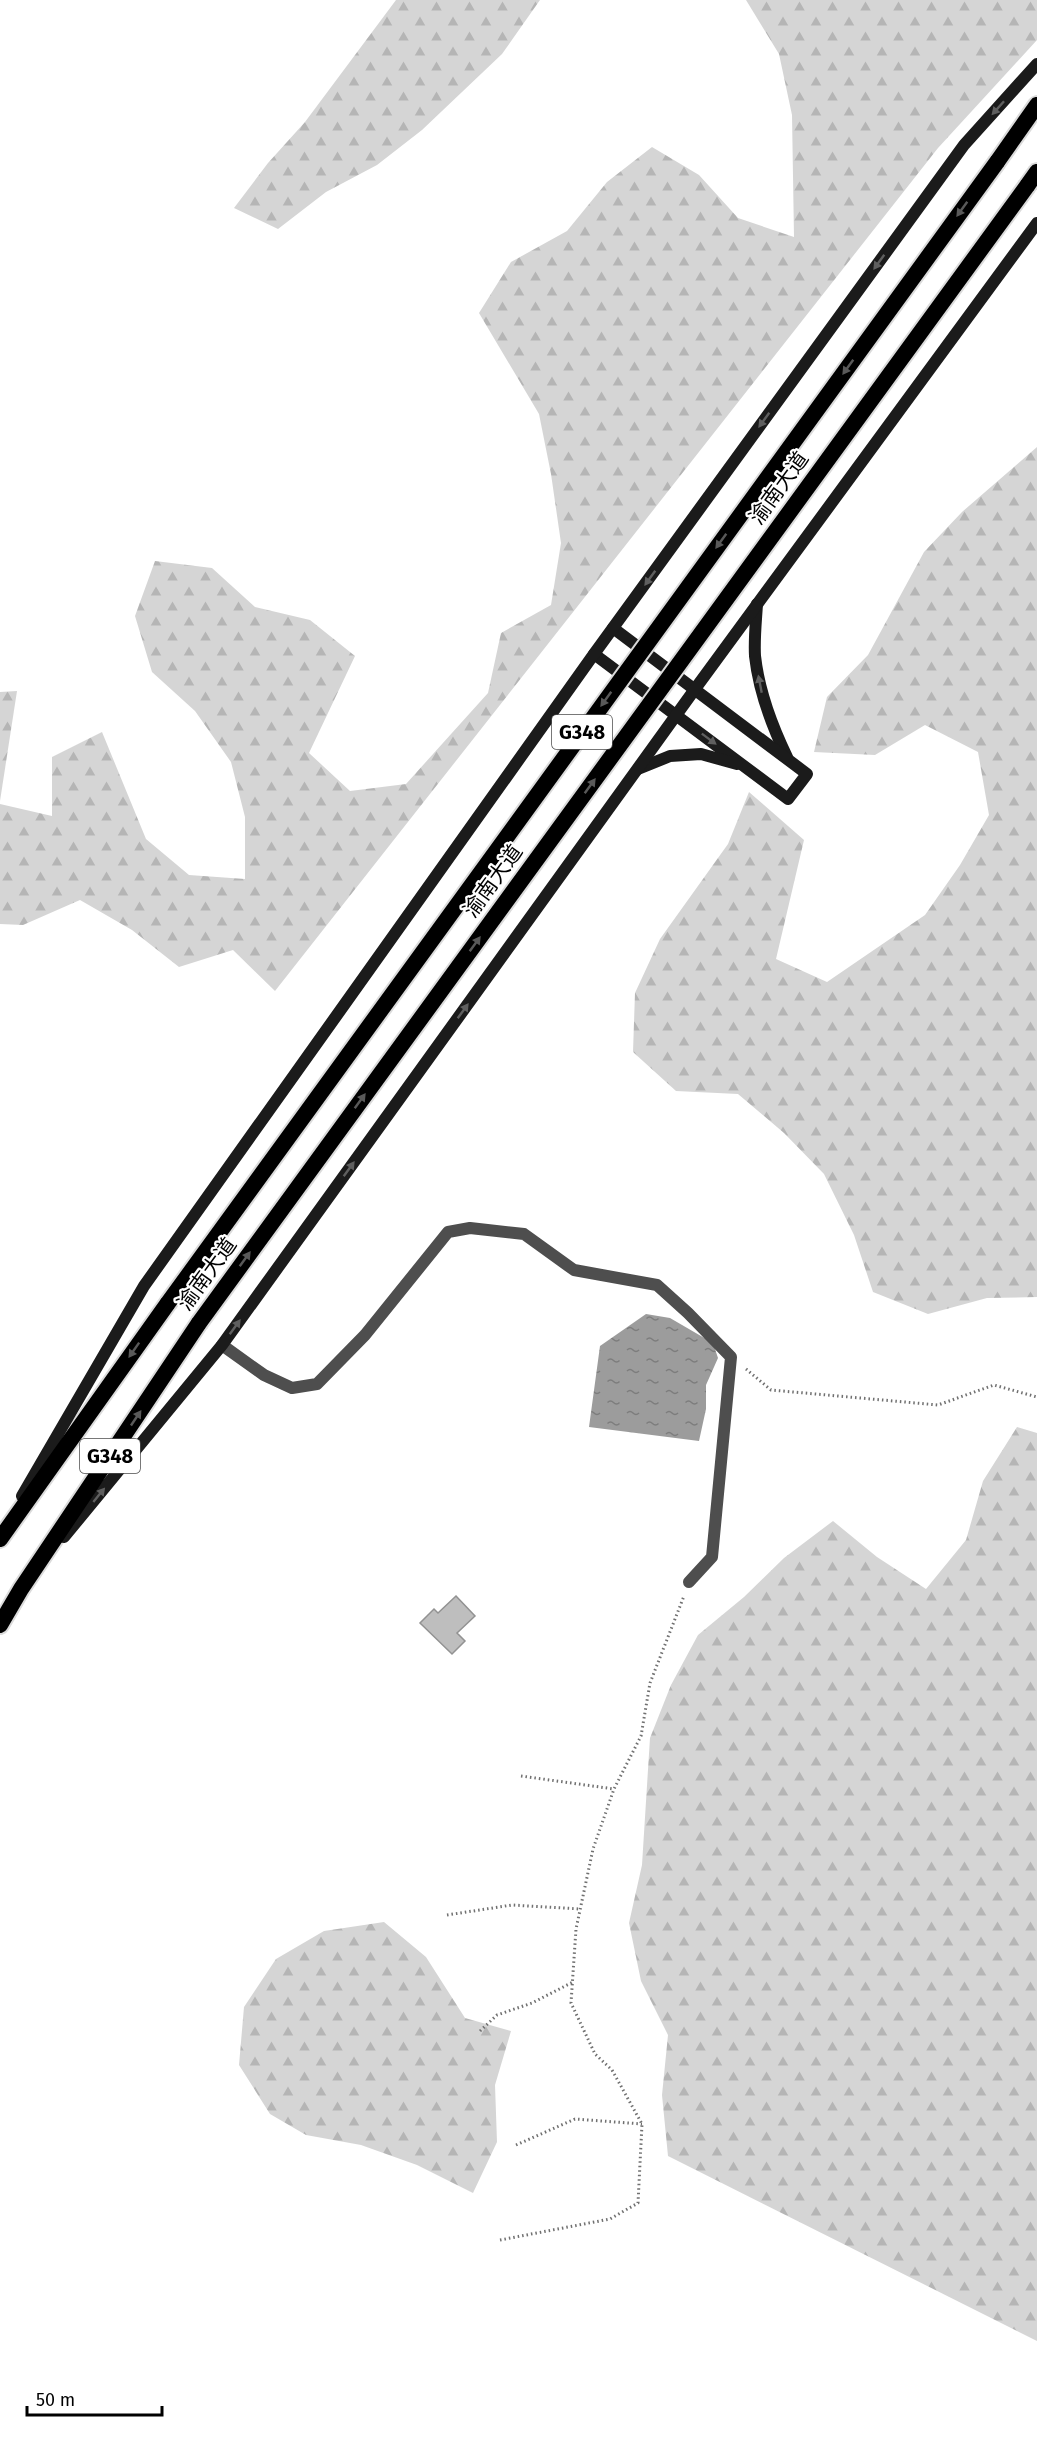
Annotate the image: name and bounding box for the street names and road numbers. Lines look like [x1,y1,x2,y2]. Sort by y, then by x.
street label: 渝南大道 [744,446,814,530]
road number: G348 [552,715,612,749]
street label: 渝南大道 [458,839,528,923]
street label: 渝南大道 [172,1232,242,1316]
road number: G348 [80,1439,140,1473]

